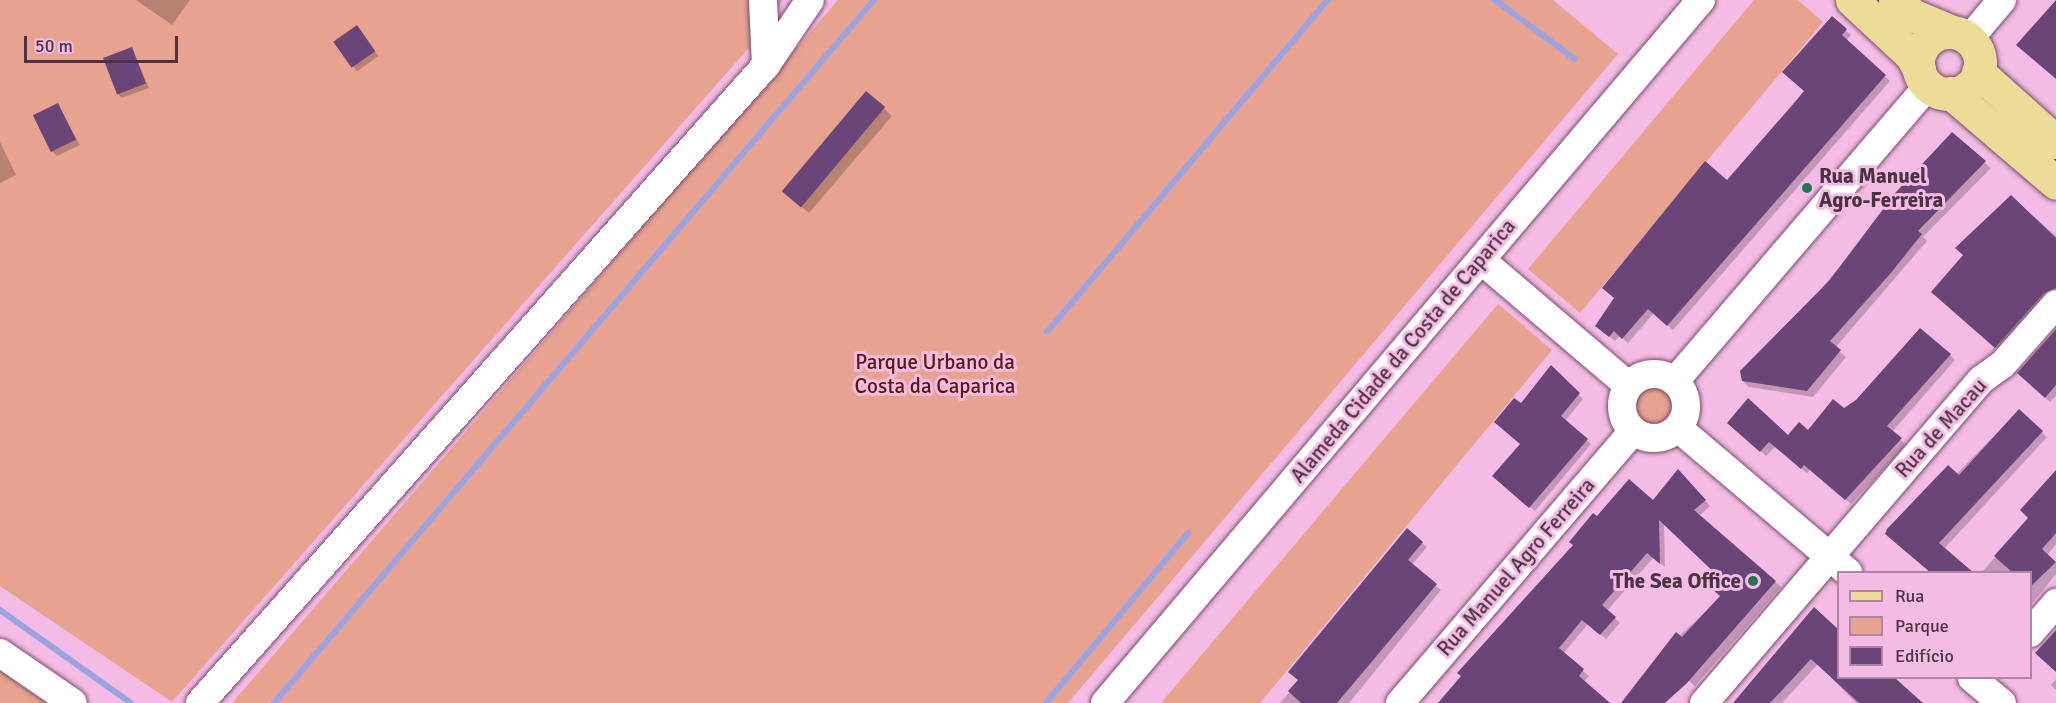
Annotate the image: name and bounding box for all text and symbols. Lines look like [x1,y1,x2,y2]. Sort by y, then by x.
scale bar [27,24,182,62]
text: 50 m [35,35,73,57]
place label: Rua Manuel Agro-Ferreira [1819,163,1943,213]
marker: Rua Manuel Agro-Ferreira [1800,181,1814,195]
street label: Alameda Cidade da Costa de Caparica [1285,214,1521,488]
park label: Parque Urbano da Costa da Caparica [855,349,1015,399]
street label: Rua de Macau [1890,373,1992,483]
street label: Rua Manuel Agro Ferreira [1432,473,1600,661]
place label: The Sea Office [1613,568,1741,594]
legend [1837,571,2032,679]
marker: The Sea Office [1746,574,1760,588]
text: Rua [1895,585,1924,607]
text: Parque [1895,615,1949,637]
text: Edifício [1895,645,1954,667]

